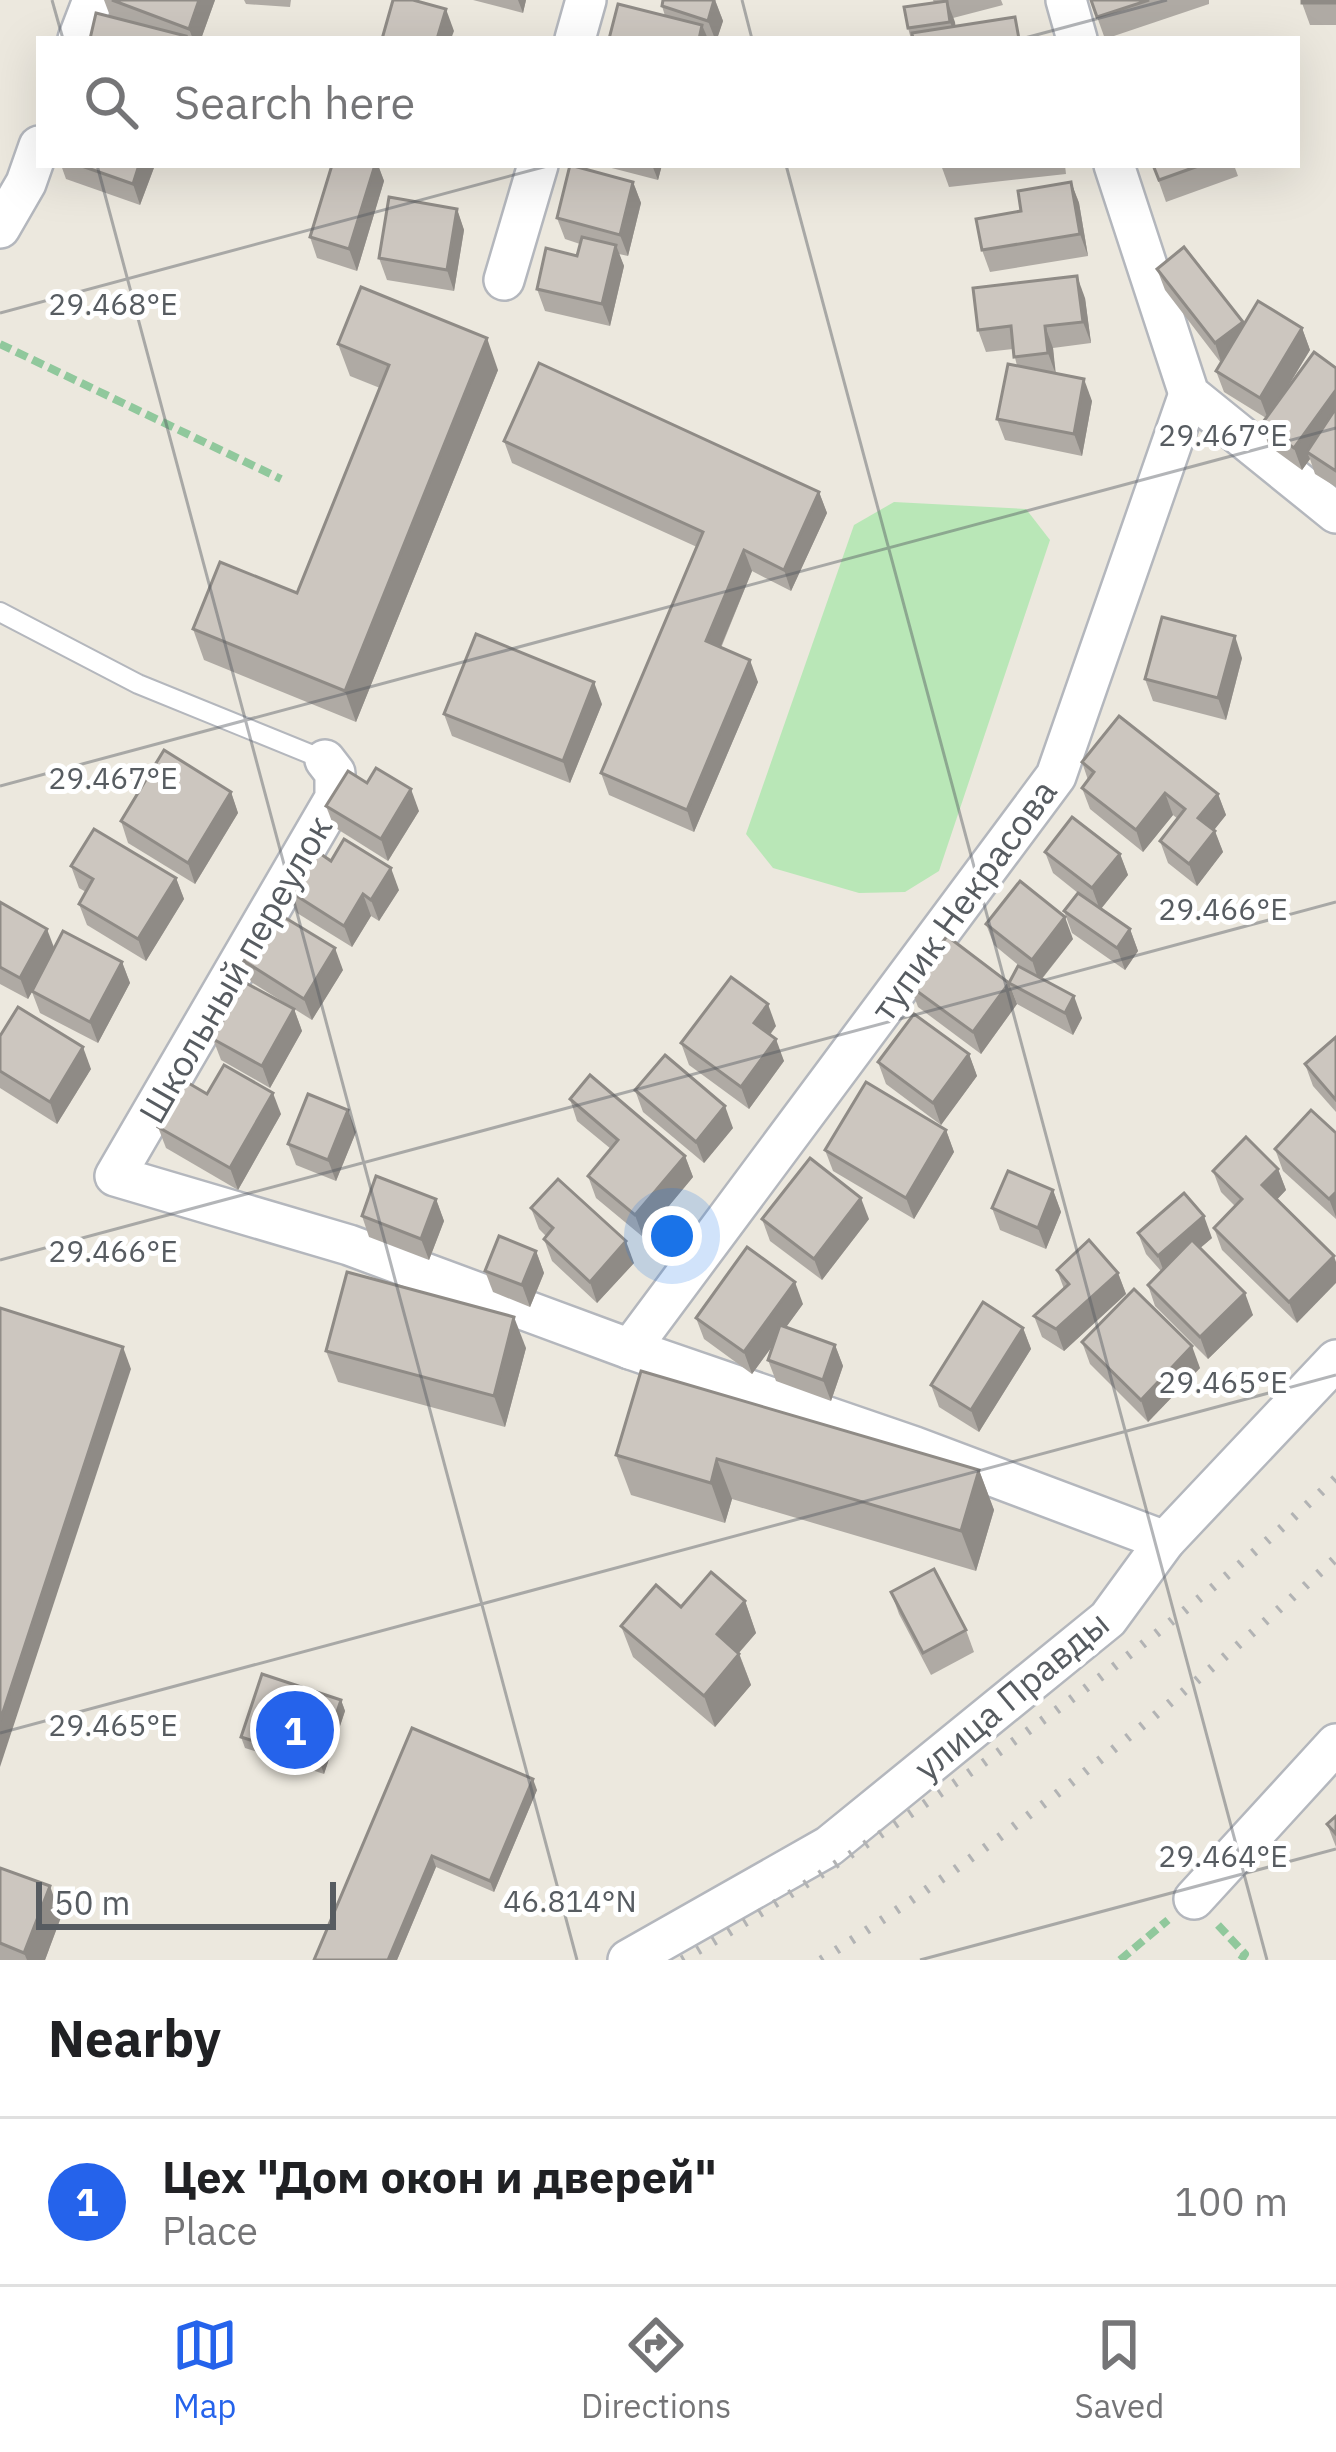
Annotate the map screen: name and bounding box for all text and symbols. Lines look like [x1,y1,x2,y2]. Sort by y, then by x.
search box [36,36,1300,168]
icon: search [78,69,144,135]
text: Search here [174,73,415,131]
text: 29.468°E [48,284,178,323]
text: 29.467°E [1158,415,1288,454]
text: 29.467°E [48,758,178,797]
street label: тупик Некрасова [859,770,1067,1030]
street label: Школьный переулок [128,806,342,1132]
text: 29.466°E [1158,889,1288,928]
your location [642,1206,702,1266]
text: 29.466°E [48,1231,178,1270]
text: 29.465°E [1158,1362,1288,1401]
street label: улица Правды [904,1600,1118,1790]
pin: 1 [256,1685,334,1775]
text: 29.465°E [48,1705,178,1744]
text: 29.464°E [1158,1836,1288,1875]
scale bar [36,1876,336,1929]
text: 50 m [54,1881,130,1924]
text: 46.814°N [503,1881,637,1920]
text: Nearby [48,2005,221,2071]
text: Цех "Дом окон и дверей" [162,2147,717,2205]
text: 1 [75,2176,99,2227]
text: 100 m [1175,2176,1288,2227]
text: Place [162,2205,258,2256]
tab: Map [172,2312,238,2427]
tab: Directions [581,2312,731,2427]
tab: Saved [1075,2312,1164,2427]

